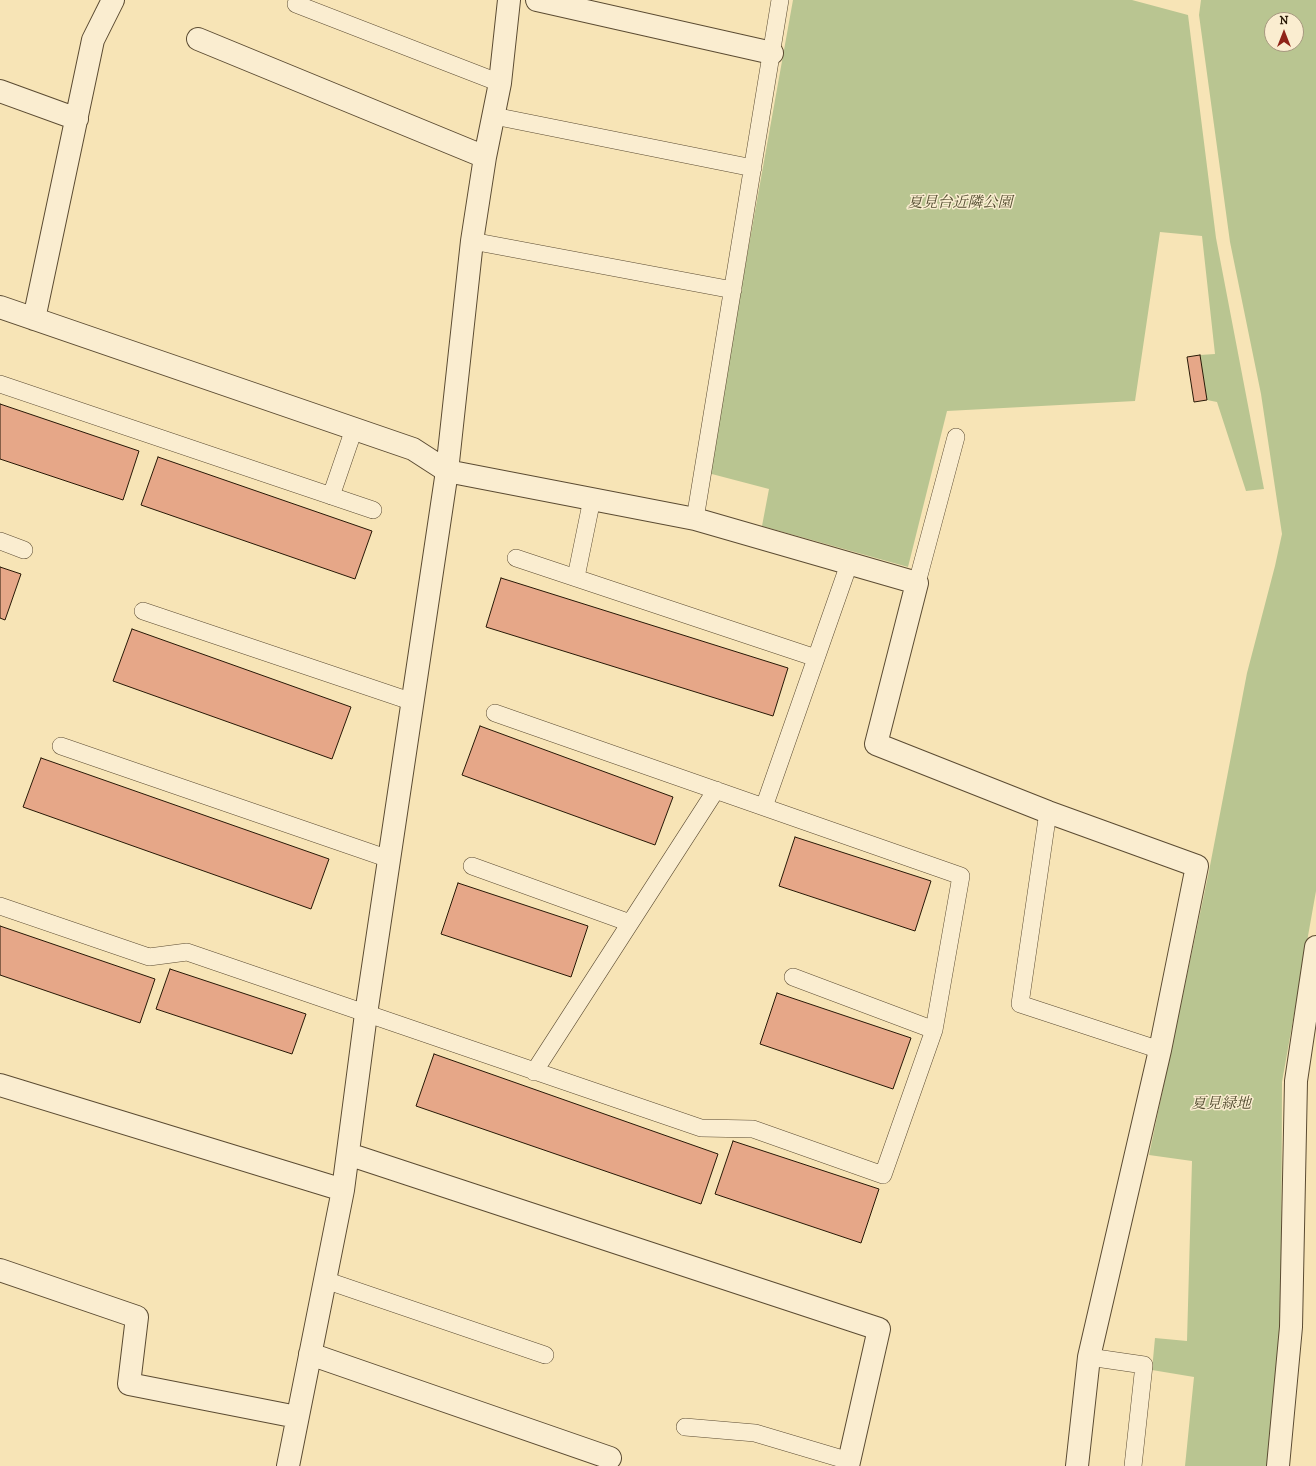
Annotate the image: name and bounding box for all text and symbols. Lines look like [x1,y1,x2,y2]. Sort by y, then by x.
north arrow [1264,12,1304,52]
text: N [1279,14,1289,28]
park label: 夏見台近隣公園 [908,195,1012,213]
park label: 夏見緑地 [1191,1096,1251,1114]

